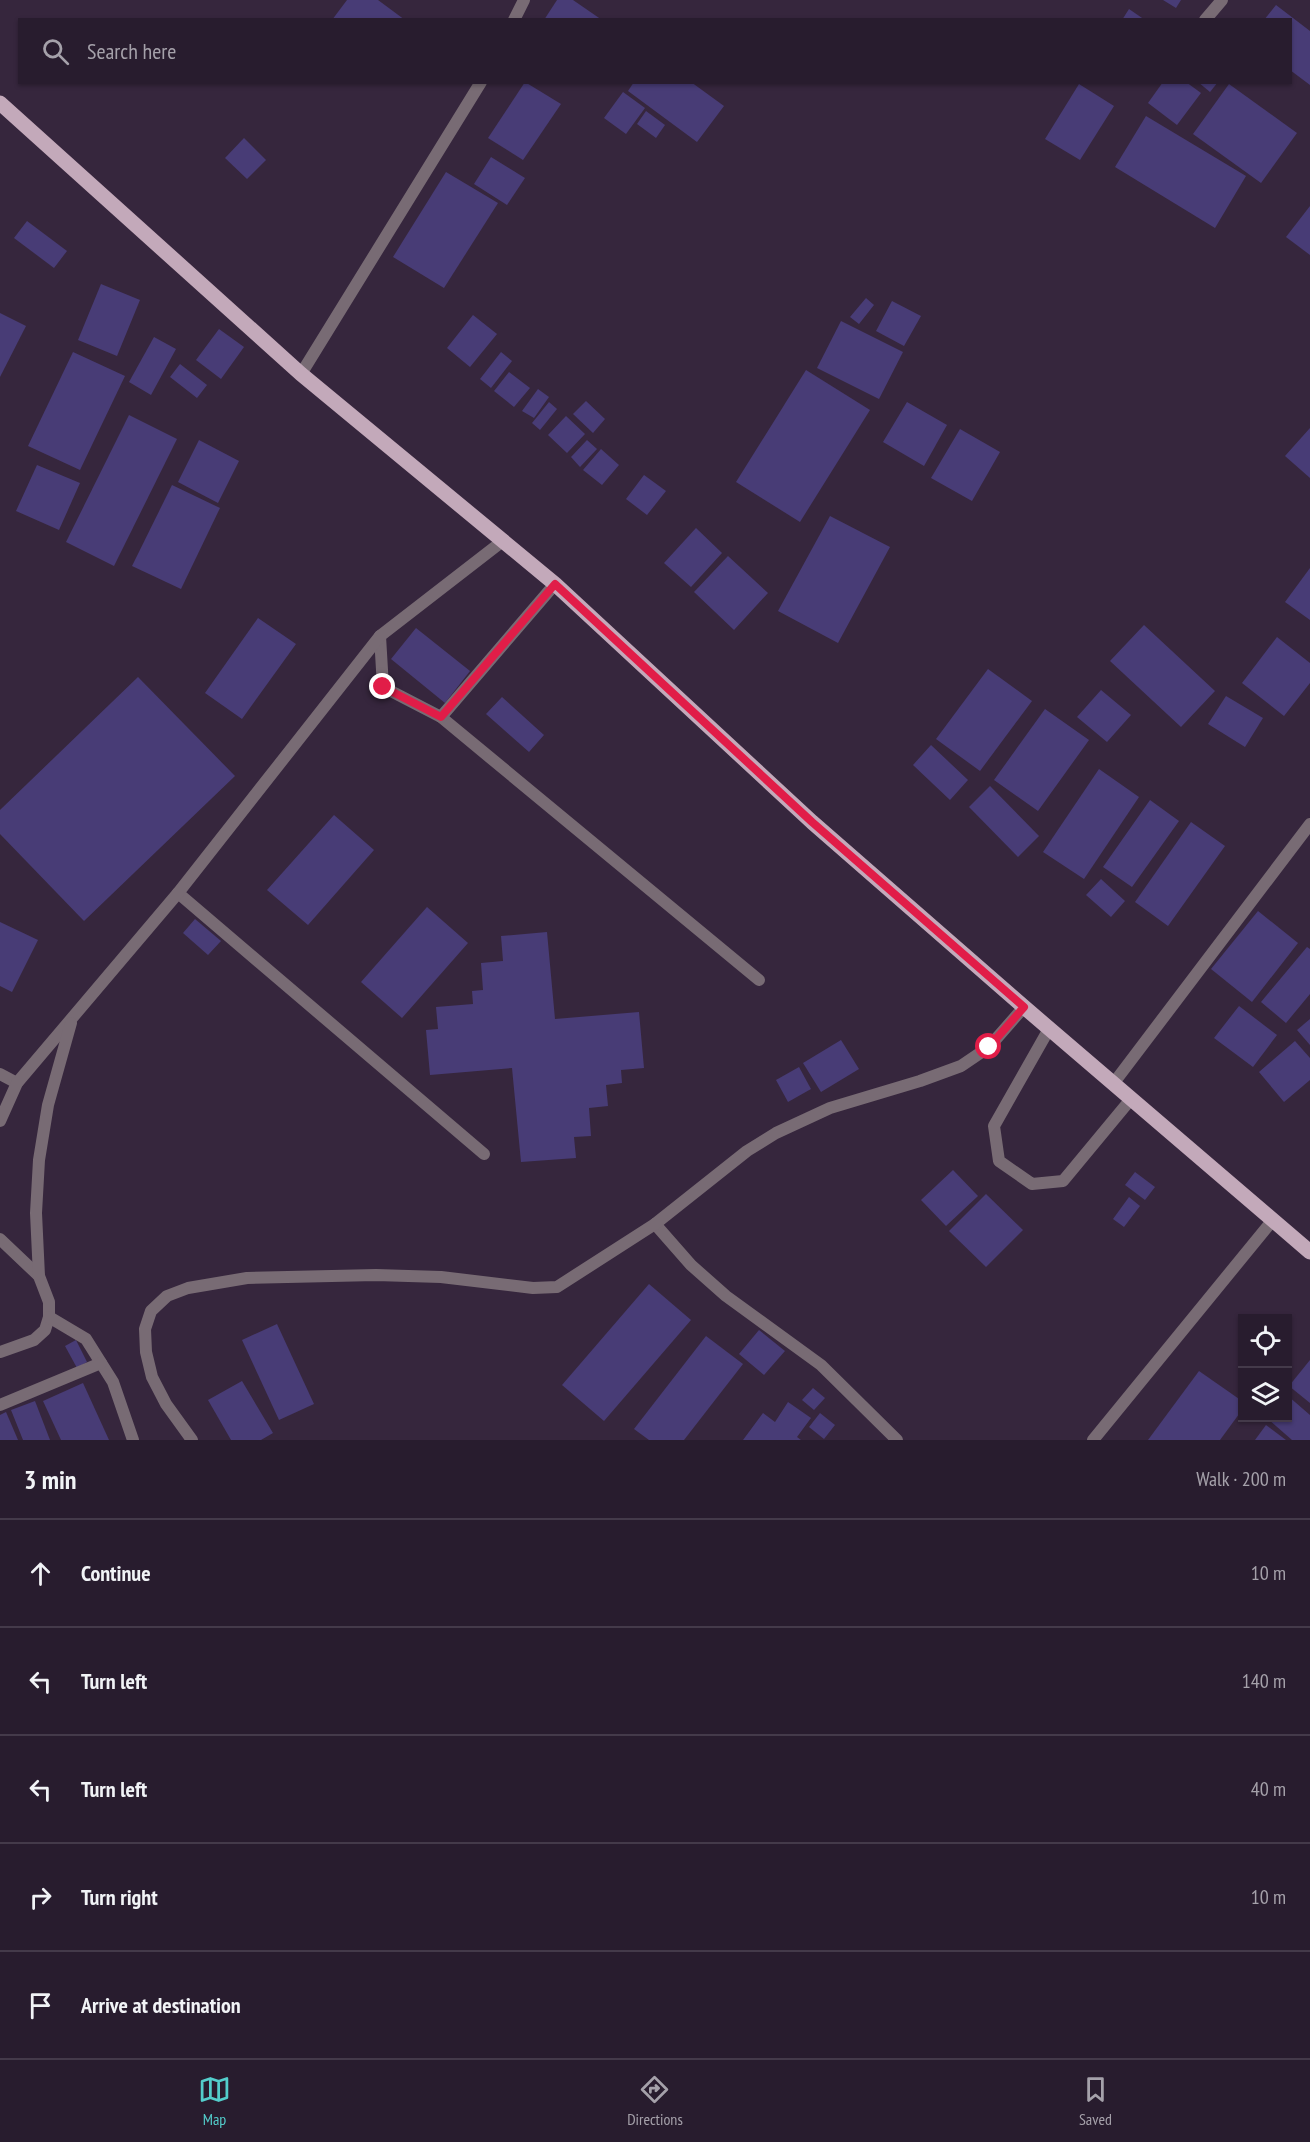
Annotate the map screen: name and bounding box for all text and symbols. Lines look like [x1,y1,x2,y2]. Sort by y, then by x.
search box [18,18,1292,84]
icon: search [39,35,72,68]
text: Search here [87,37,176,65]
route end [369,673,395,699]
route start [975,1033,1001,1059]
map controls [1238,1314,1292,1422]
button: locate [1238,1314,1292,1368]
button: layers [1238,1368,1292,1422]
text: 3 min [24,1463,77,1496]
text: Walk · 200 m [1196,1466,1286,1492]
icon: ahead [24,1557,57,1590]
text: Continue [81,1559,151,1587]
text: 10 m [1251,1560,1286,1586]
icon: left [24,1665,57,1698]
text: Turn left [81,1667,147,1695]
text: 140 m [1242,1668,1286,1694]
icon: left [24,1773,57,1806]
text: Turn left [81,1775,147,1803]
text: 40 m [1251,1776,1286,1802]
icon: right [24,1881,57,1914]
text: Turn right [81,1883,158,1911]
text: 10 m [1251,1884,1286,1910]
icon: arrive [24,1989,57,2022]
text: Arrive at destination [81,1991,241,2019]
tab: Map [198,2073,231,2129]
tab: Directions [627,2073,683,2129]
tab: Saved [1079,2073,1112,2129]

